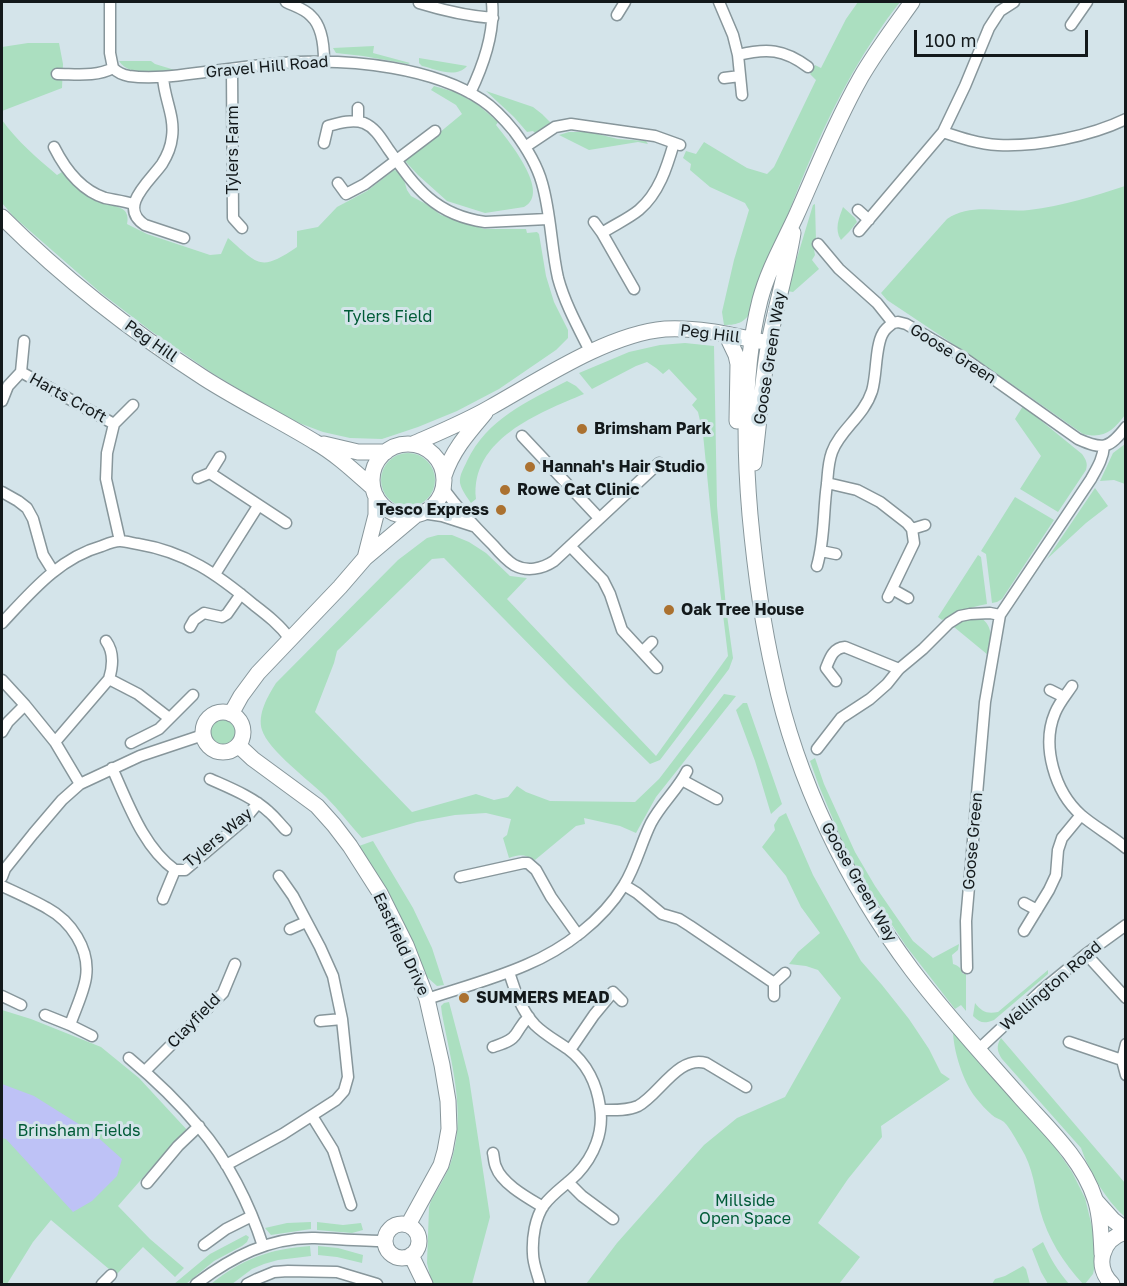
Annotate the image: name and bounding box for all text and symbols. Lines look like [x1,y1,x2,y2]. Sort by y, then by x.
scale bar [917,18,1091,56]
text: 100 m [925,29,976,51]
street label: Gravel Hill Road [205,52,329,82]
street label: Tylers Farm [223,105,243,195]
street label: Goose Green Way [750,290,790,426]
park label: Tylers Field [344,307,432,327]
street label: Peg Hill [121,316,181,366]
street label: Goose Green [906,320,1000,388]
street label: Peg Hill [679,321,741,347]
street label: Harts Croft [26,369,110,427]
place label: Brimsham Park [594,419,711,439]
marker: Brimsham Park [575,422,589,436]
place label: Hannah's Hair Studio [542,457,705,477]
marker: Hannah's Hair Studio [523,460,537,474]
place label: Rowe Cat Clinic [517,480,639,500]
marker: Rowe Cat Clinic [498,483,512,497]
place label: Tesco Express [376,500,489,520]
marker: Tesco Express [494,503,508,517]
place label: Oak Tree House [681,600,804,620]
marker: Oak Tree House [662,603,676,617]
street label: Goose Green [959,791,987,891]
street label: Tylers Way [180,804,256,872]
street label: Goose Green Way [817,819,901,945]
street label: Eastfield Drive [369,889,433,999]
street label: Wellington Road [997,937,1105,1035]
place label: SUMMERS MEAD [476,988,610,1008]
street label: Clayfield [163,990,225,1052]
marker: SUMMERS MEAD [457,991,471,1005]
park label: Brinsham Fields [18,1121,140,1141]
park label: Millside Open Space [699,1191,791,1229]

